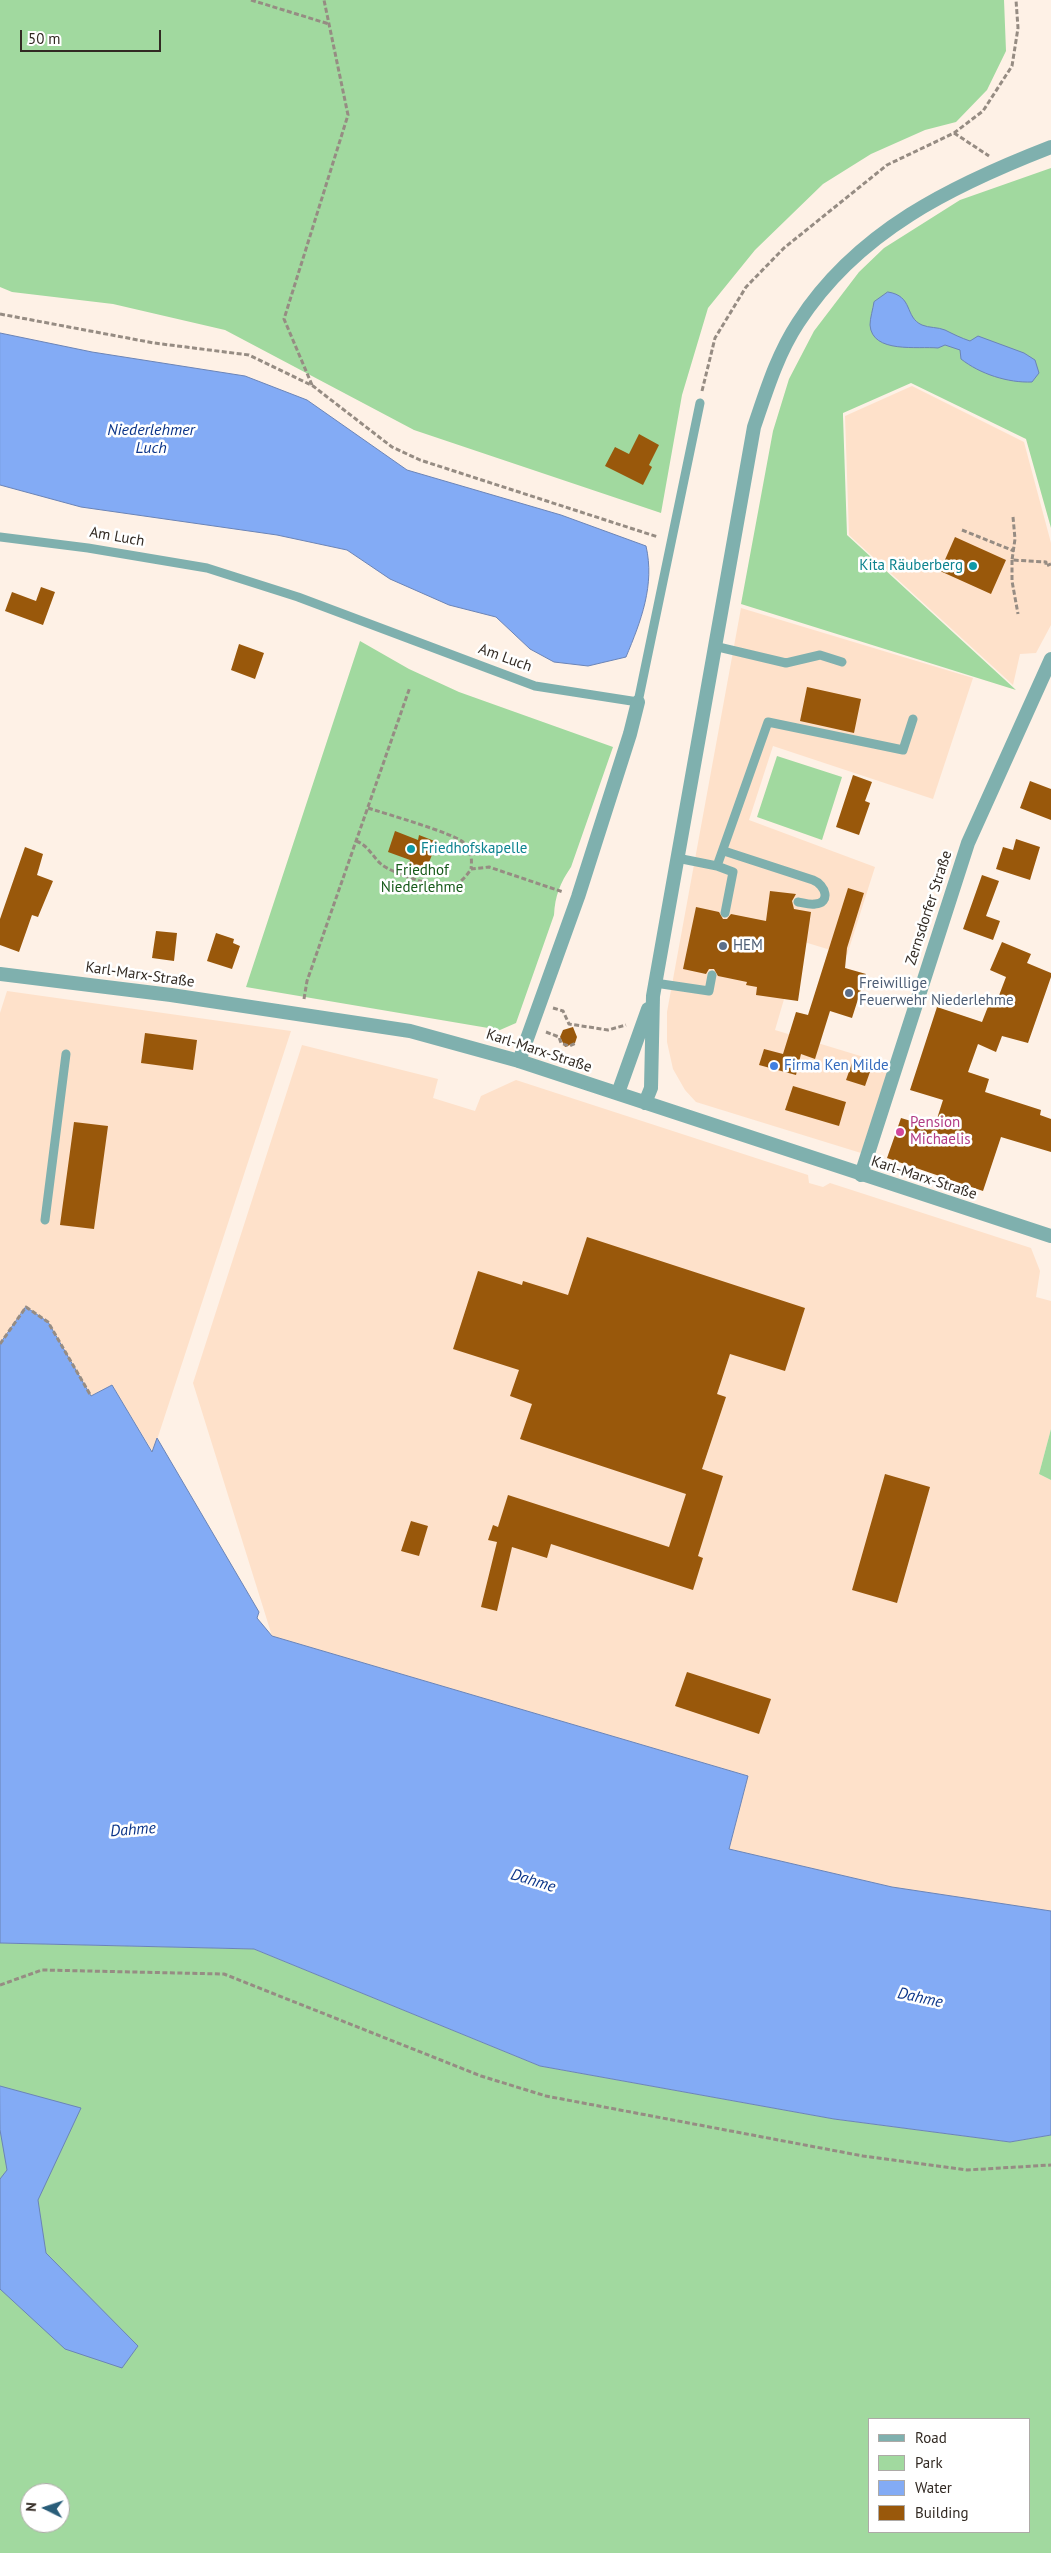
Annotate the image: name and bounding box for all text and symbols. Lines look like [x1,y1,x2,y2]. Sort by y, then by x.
scale bar [22,20,164,52]
text: 50 m [28,29,61,48]
water label: Niederlehmer Luch [107,420,195,458]
street label: Am Luch [88,523,146,551]
place label: Kita Räuberberg [859,557,963,575]
marker: Kita Räuberberg [967,560,979,572]
street label: Am Luch [476,640,534,676]
place label: Friedhofskapelle [421,840,527,858]
marker: Friedhofskapelle [405,843,417,855]
street label: Zernsdorfer Straße [902,848,956,968]
park label: Friedhof Niederlehme [381,862,463,897]
place label: HEM [733,937,763,955]
marker: HEM [717,940,729,952]
street label: Karl-Marx-Straße [84,958,196,992]
place label: Freiwillige Feuerwehr Niederlehme [859,975,1013,1010]
marker: Freiwillige Feuerwehr Niederlehme [843,987,855,999]
street label: Karl-Marx-Straße [484,1025,594,1077]
place label: Firma Ken Milde [784,1057,889,1075]
marker: Firma Ken Milde [768,1060,780,1072]
place label: Pension Michaelis [910,1114,971,1149]
marker: Pension Michaelis [894,1126,906,1138]
street label: Karl-Marx-Straße [869,1152,979,1204]
water label: Dahme [109,1819,157,1841]
water label: Dahme [508,1865,558,1897]
water label: Dahme [896,1984,944,2012]
legend [868,2418,1031,2533]
text: Road [915,2428,947,2447]
text: Park [915,2453,943,2472]
text: Water [915,2478,952,2497]
north arrow [20,2483,70,2533]
text: N [22,2502,40,2512]
text: Building [915,2503,969,2522]

